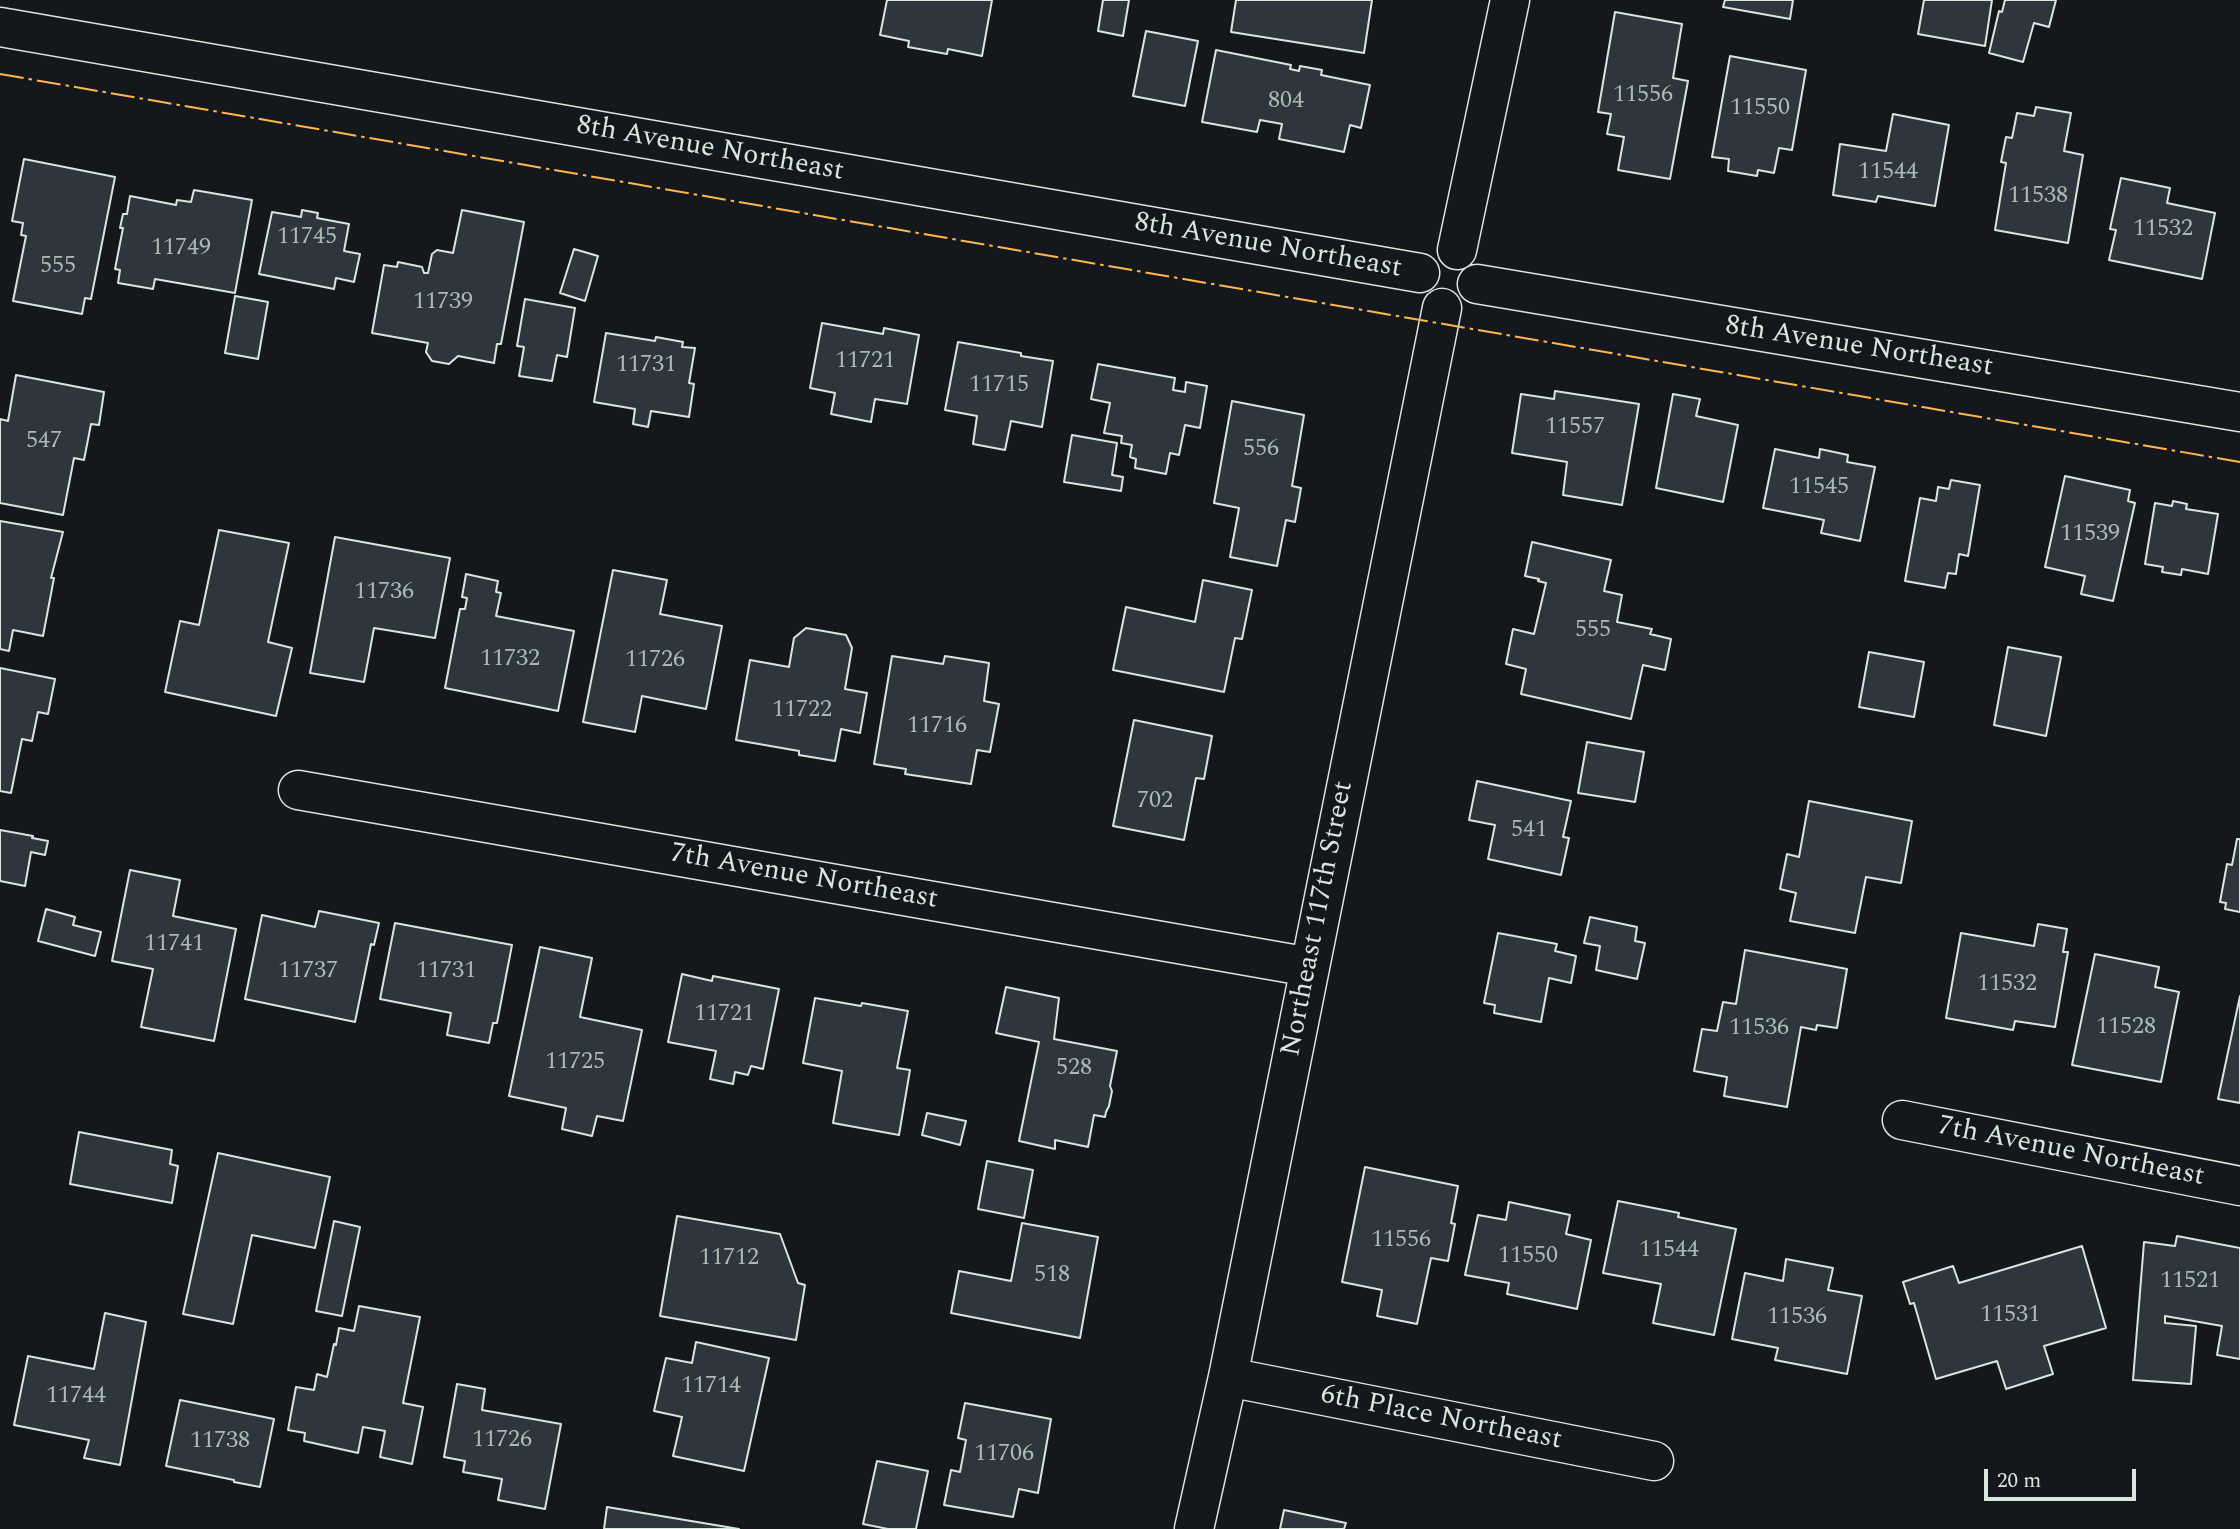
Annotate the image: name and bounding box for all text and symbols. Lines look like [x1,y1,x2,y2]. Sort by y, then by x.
house number: 11556 [1613,82,1673,110]
house number: 804 [1268,88,1304,116]
house number: 11550 [1730,95,1790,123]
street label: 8th Avenue Northeast [574,110,846,190]
house number: 11544 [1858,159,1918,187]
house number: 11538 [2008,183,2068,211]
street label: 8th Avenue Northeast [1132,207,1404,287]
house number: 11532 [2133,216,2193,244]
house number: 11745 [277,224,337,252]
house number: 11749 [151,235,211,263]
house number: 555 [40,253,76,281]
house number: 11739 [413,289,473,317]
street label: 8th Avenue Northeast [1723,310,1995,386]
house number: 11721 [835,348,895,376]
house number: 11731 [616,352,676,380]
house number: 11715 [969,372,1029,400]
house number: 11557 [1545,414,1605,442]
house number: 547 [26,428,62,456]
house number: 556 [1243,436,1279,464]
house number: 11545 [1789,474,1849,502]
house number: 11539 [2060,521,2120,549]
house number: 11736 [354,579,414,607]
house number: 555 [1575,617,1611,645]
house number: 11732 [480,646,540,674]
house number: 11726 [625,647,685,675]
house number: 11722 [772,697,832,725]
house number: 11716 [907,713,967,741]
street label: Northeast 117th Street [1276,779,1362,1059]
house number: 702 [1137,788,1173,816]
house number: 541 [1511,817,1547,845]
street label: 7th Avenue Northeast [668,838,940,918]
house number: 11741 [144,931,204,959]
house number: 11737 [278,958,338,986]
house number: 11731 [416,958,476,986]
house number: 11532 [1977,971,2037,999]
house number: 11721 [694,1001,754,1029]
house number: 11528 [2096,1014,2156,1042]
house number: 11536 [1729,1015,1789,1043]
house number: 11725 [545,1049,605,1077]
house number: 528 [1056,1055,1092,1083]
street label: 7th Avenue Northeast [1935,1111,2207,1195]
house number: 11556 [1371,1227,1431,1255]
house number: 11544 [1639,1237,1699,1265]
house number: 11550 [1498,1243,1558,1271]
house number: 11712 [699,1245,759,1273]
house number: 518 [1034,1262,1070,1290]
house number: 11521 [2160,1268,2220,1296]
house number: 11531 [1980,1302,2040,1330]
house number: 11536 [1767,1304,1827,1332]
house number: 11714 [681,1373,741,1401]
street label: 6th Place Northeast [1318,1379,1564,1459]
house number: 11744 [46,1383,106,1411]
house number: 11726 [472,1427,532,1455]
house number: 11738 [190,1428,250,1456]
house number: 11706 [974,1441,1034,1469]
scale bar [1988,1456,2140,1500]
text: 20 m [1997,1465,2041,1497]

